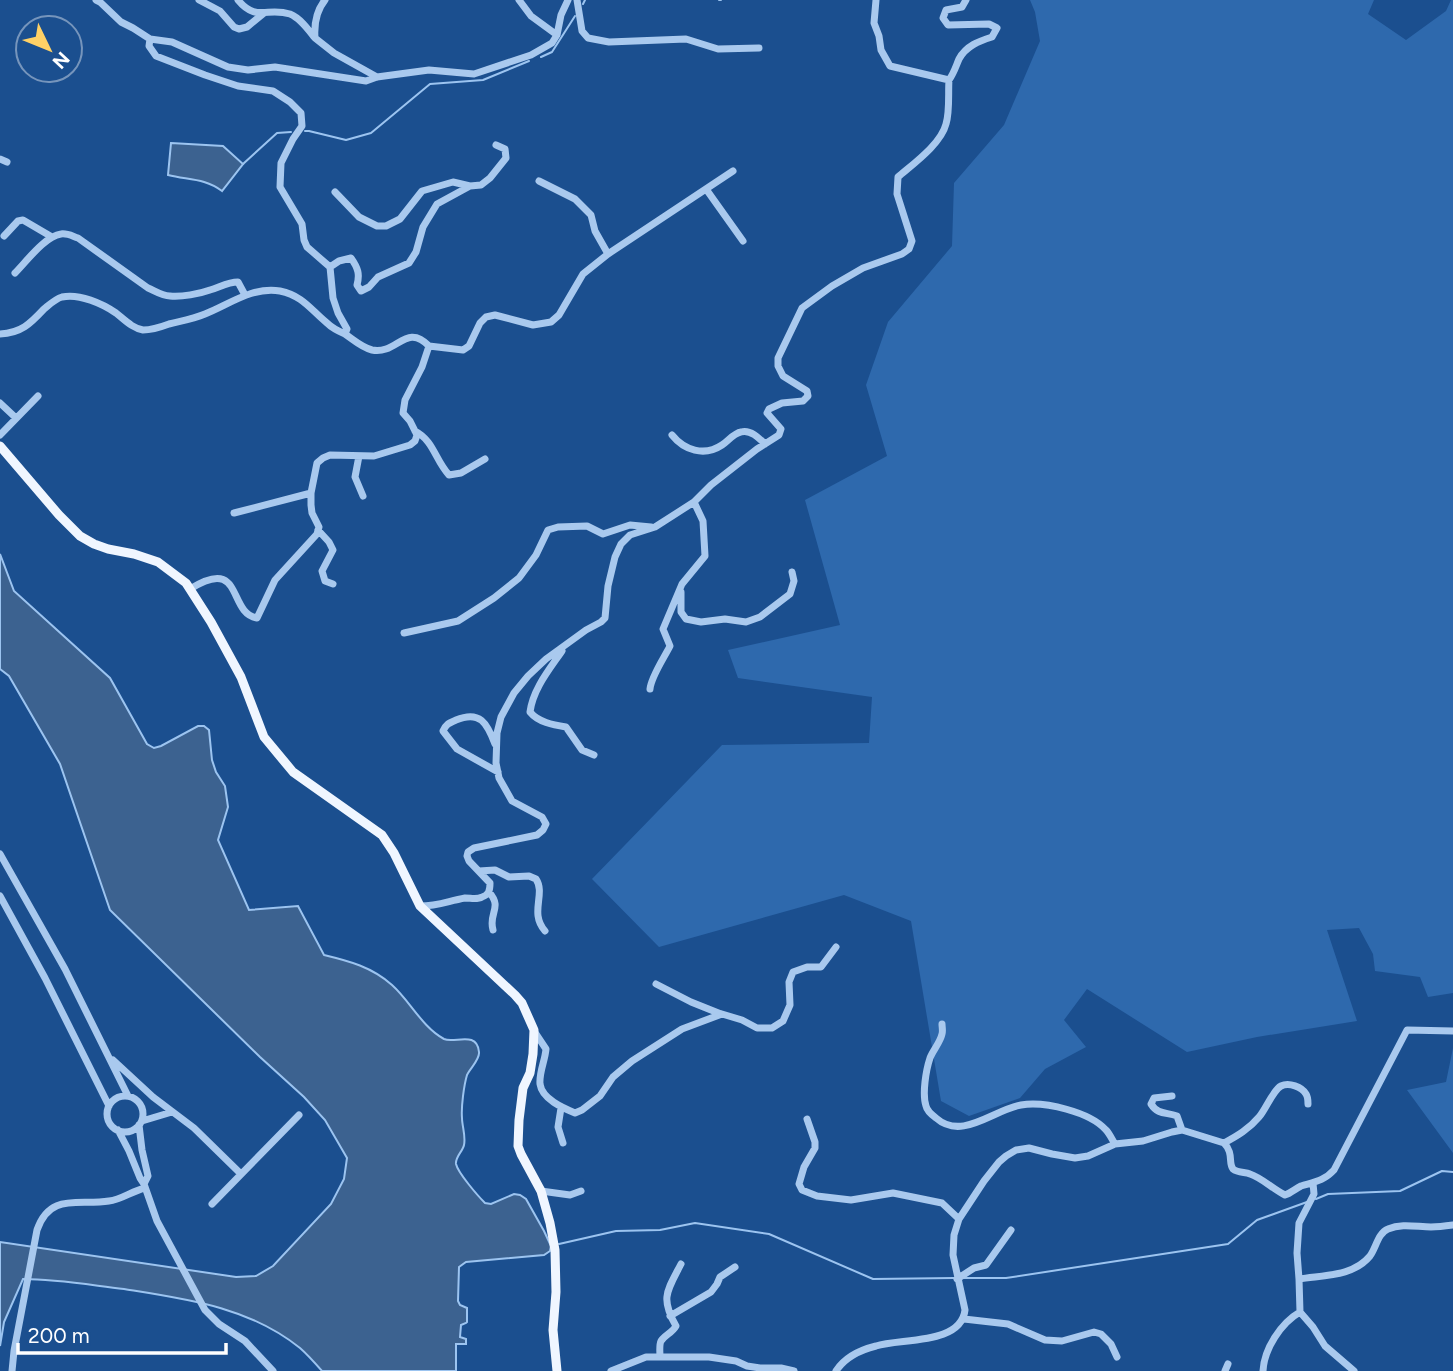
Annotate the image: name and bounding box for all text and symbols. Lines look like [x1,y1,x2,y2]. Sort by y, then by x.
north arrow [14,14,84,84]
text: N [48,47,74,73]
scale bar [18,1312,226,1356]
text: 200 m [28,1323,90,1348]

